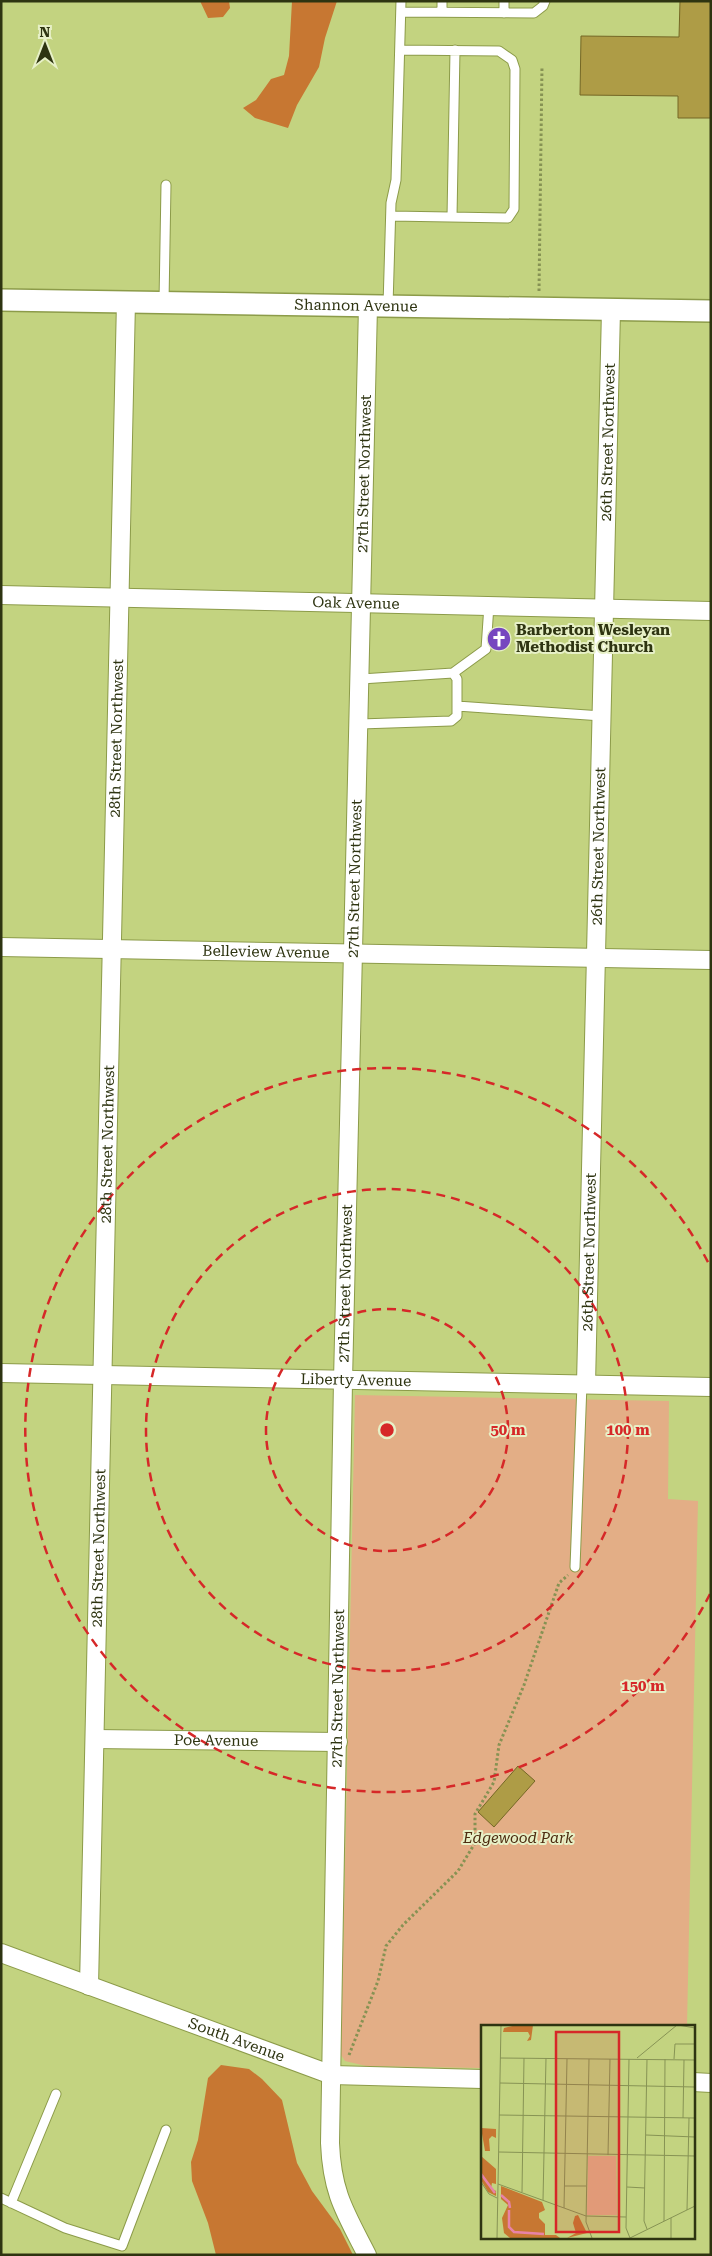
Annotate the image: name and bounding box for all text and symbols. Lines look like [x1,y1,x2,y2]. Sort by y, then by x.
north arrow [20,20,70,70]
text: N [40,24,51,40]
street label: Shannon Avenue [294,296,418,315]
street label: 26th Street Northwest [597,362,619,522]
street label: 27th Street Northwest [353,394,375,553]
street label: Oak Avenue [312,593,400,613]
place label: Barberton Wesleyan Methodist Church [516,621,670,656]
church icon: Barberton Wesleyan Methodist Church [486,626,512,652]
street label: 28th Street Northwest [106,658,127,818]
street label: 26th Street Northwest [588,766,609,926]
street label: 27th Street Northwest [344,799,366,958]
street label: Belleview Avenue [202,942,330,962]
street label: 28th Street Northwest [97,1064,118,1224]
street label: 26th Street Northwest [578,1172,600,1331]
street label: 27th Street Northwest [334,1204,356,1363]
street label: Liberty Avenue [300,1370,411,1390]
centre of rings [378,1421,396,1439]
text: 50 m [490,1421,526,1439]
text: 100 m [606,1421,650,1439]
street label: 28th Street Northwest [88,1468,109,1628]
street label: 27th Street Northwest [327,1609,348,1768]
text: 150 m [621,1677,665,1695]
street label: Poe Avenue [174,1731,258,1750]
park label: Edgewood Park [462,1829,574,1847]
street label: South Avenue [186,2014,287,2066]
inset map [481,2025,694,2238]

